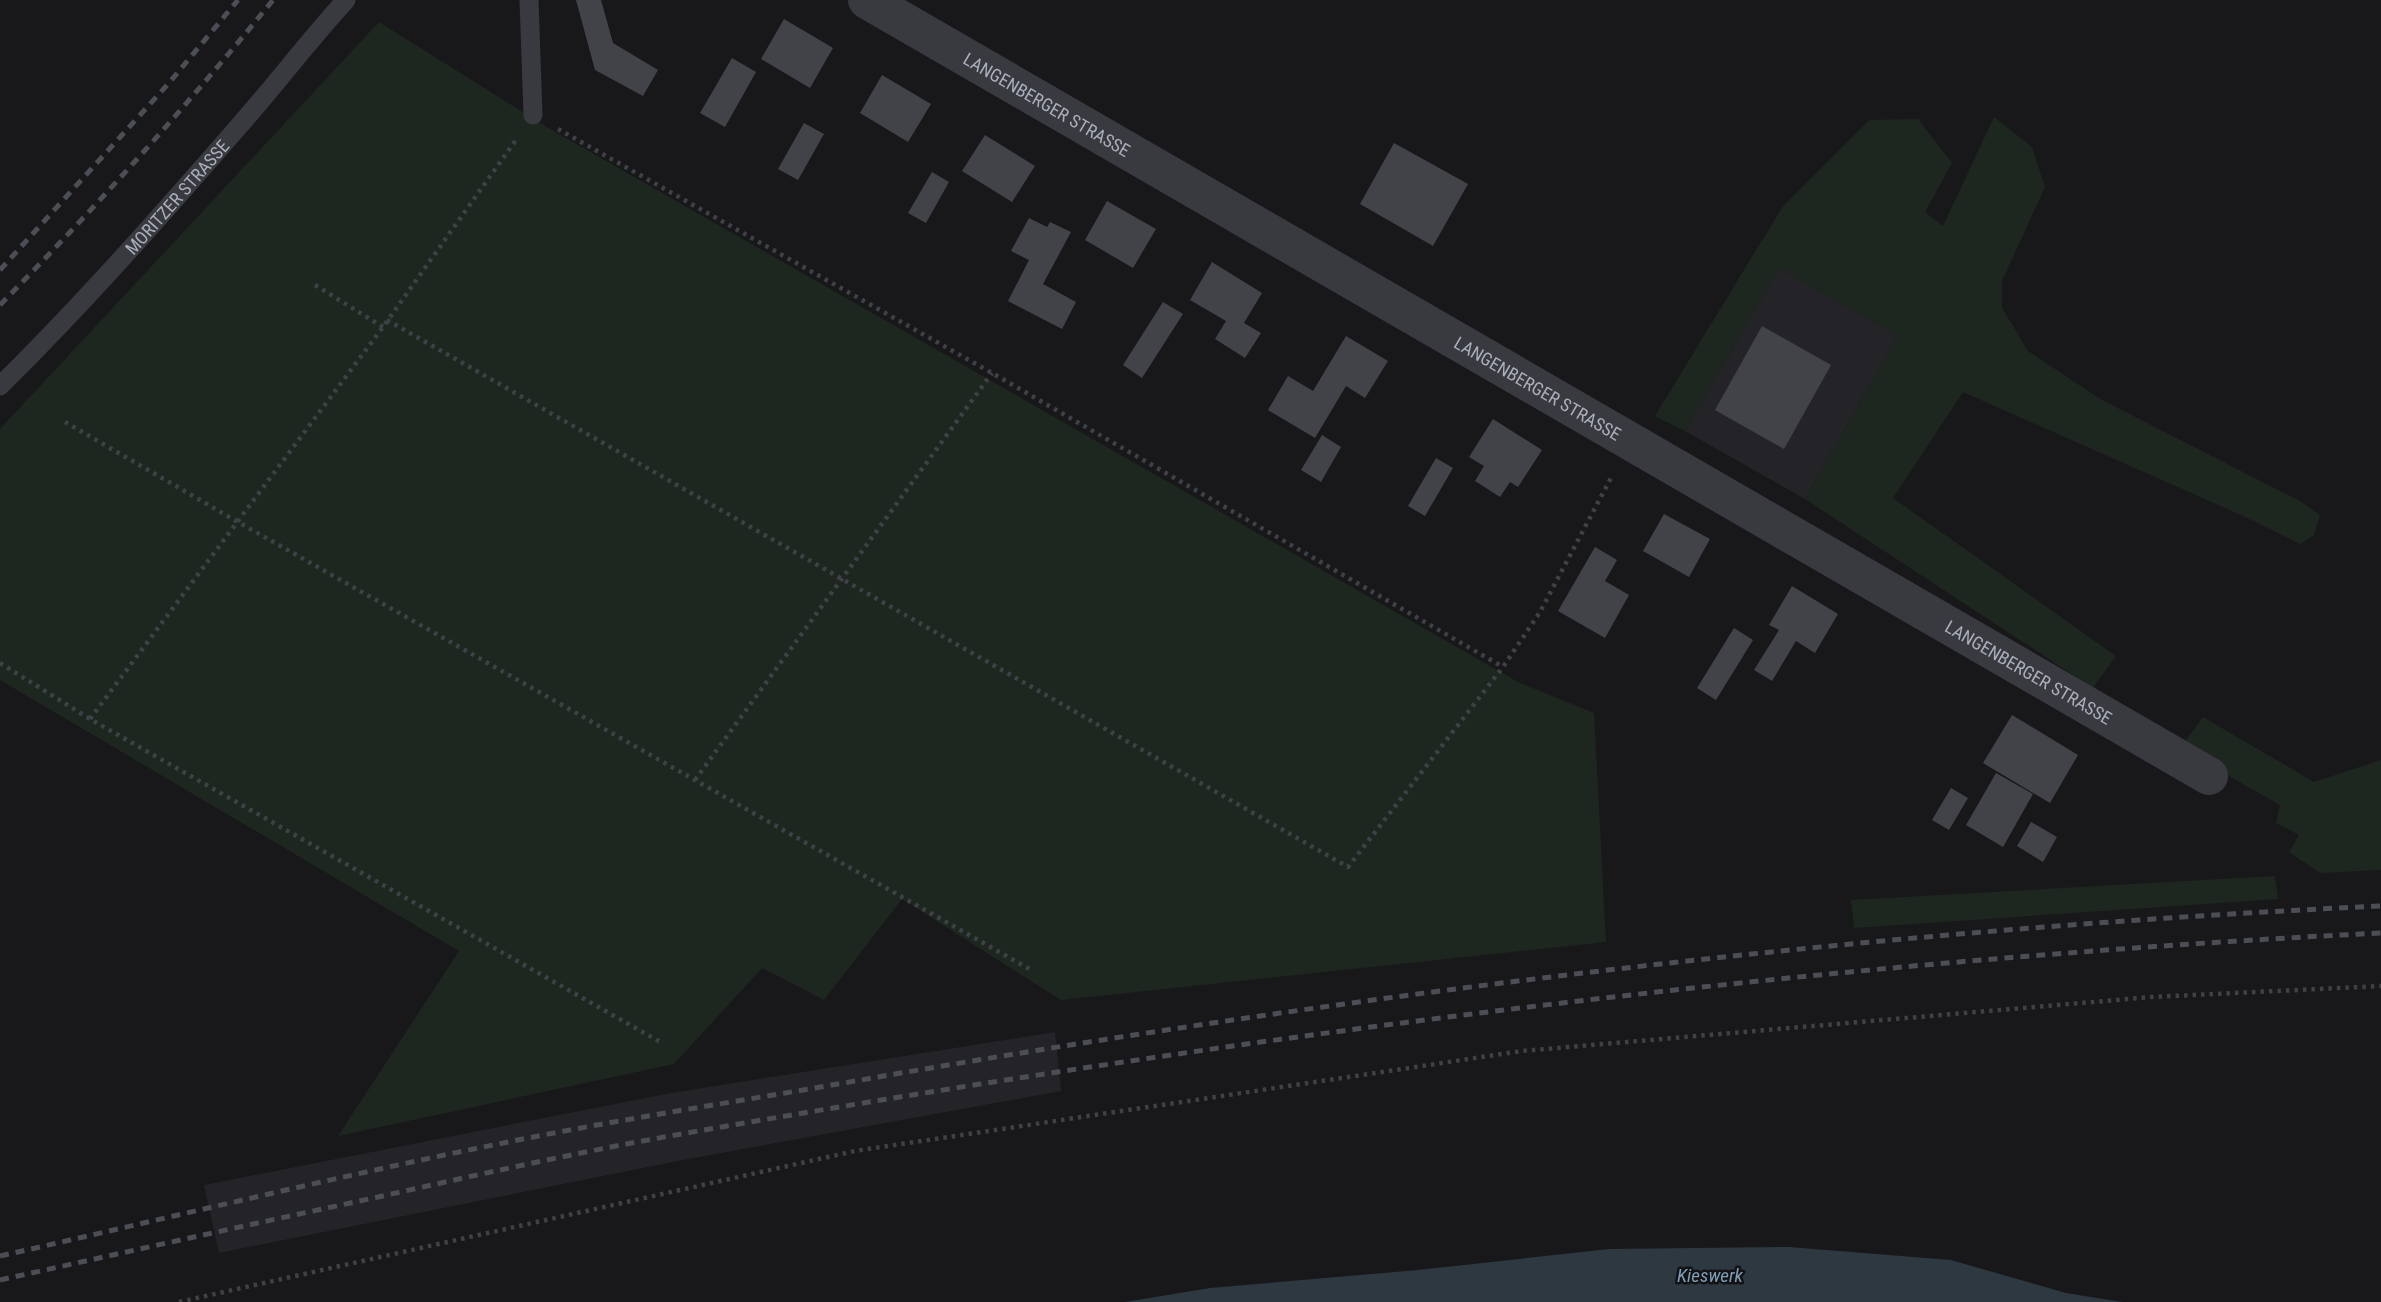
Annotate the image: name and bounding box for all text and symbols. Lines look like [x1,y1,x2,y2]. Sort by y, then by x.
street label: LANGENBERGER STRASSE [960,48,1134,161]
street label: MORITZER STRASSE [120,135,233,258]
street label: LANGENBERGER STRASSE [1451,332,1625,444]
street label: LANGENBERGER STRASSE [1942,615,2116,728]
water label: Kieswerk [1677,1264,1744,1287]

